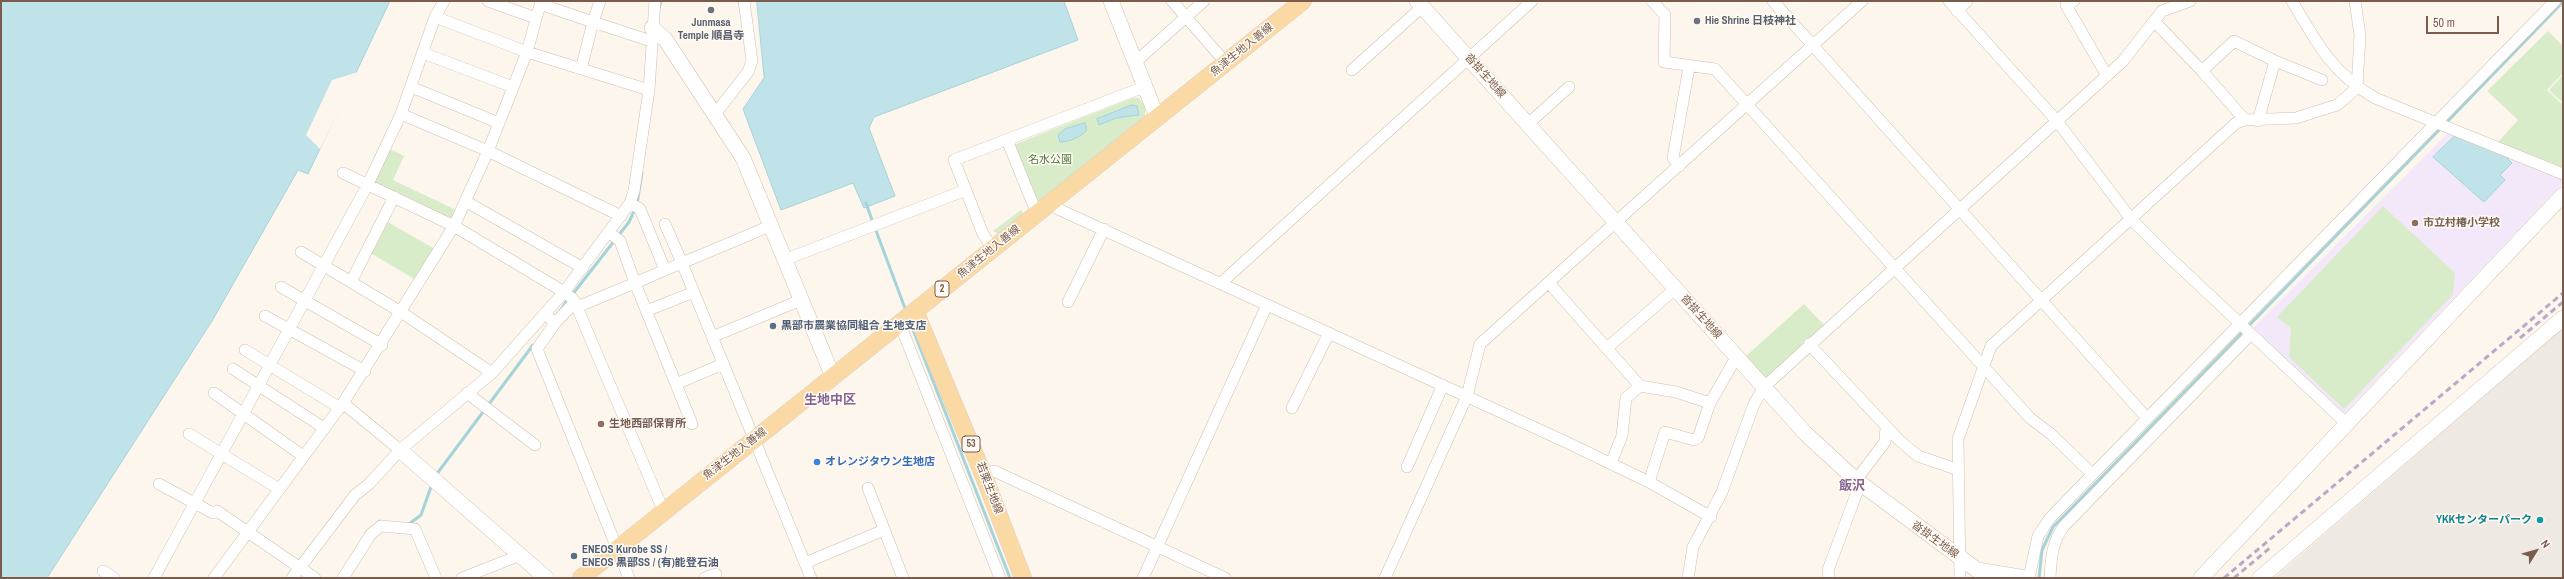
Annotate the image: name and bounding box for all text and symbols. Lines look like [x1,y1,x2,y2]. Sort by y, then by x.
marker: Junmasa Temple 順昌寺 [706,5,716,15]
scale bar [2428,8,2501,34]
place label: Hie Shrine 日枝神社 [1705,14,1796,28]
text: 50 m [2433,15,2455,31]
place label: Junmasa Temple 順昌寺 [678,16,744,42]
marker: Hie Shrine 日枝神社 [1692,16,1702,26]
street label: 魚津生地入善線 [1208,21,1276,79]
street label: 沓掛生地線 [1462,51,1508,101]
park label: 名水公園 [1028,153,1072,167]
place label: 市立村椿小学校 [2423,216,2500,230]
marker: 市立村椿小学校 [2410,218,2420,228]
street label: 魚津生地入善線 [955,223,1023,281]
road number: 2 [935,281,949,297]
street label: 沓掛生地線 [1678,292,1724,342]
place label: 黒部市農業協同組合 生地支店 [781,319,927,333]
marker: 黒部市農業協同組合 生地支店 [768,321,778,331]
district label: 生地中区 [804,393,856,409]
place label: 生地西部保育所 [609,417,686,431]
marker: 生地西部保育所 [596,419,606,429]
street label: 魚津生地入善線 [701,425,769,483]
road number: 53 [962,436,980,452]
place label: オレンジタウン生地店 [825,455,935,469]
marker: オレンジタウン生地店 [812,457,822,467]
street label: 若栗生地線 [973,460,1005,516]
district label: 飯沢 [1839,479,1865,495]
place label: YKKセンターパーク [2436,513,2532,527]
marker: YKKセンターパーク [2535,515,2545,525]
street label: 沓掛生地線 [1909,518,1961,562]
north arrow [2516,531,2556,571]
text: N [2538,537,2553,551]
place label: ENEOS Kurobe SS / ENEOS 黒部SS / (有)能登石油 [582,543,719,569]
marker: ENEOS Kurobe SS / ENEOS 黒部SS / (有)能登石油 [569,551,579,561]

